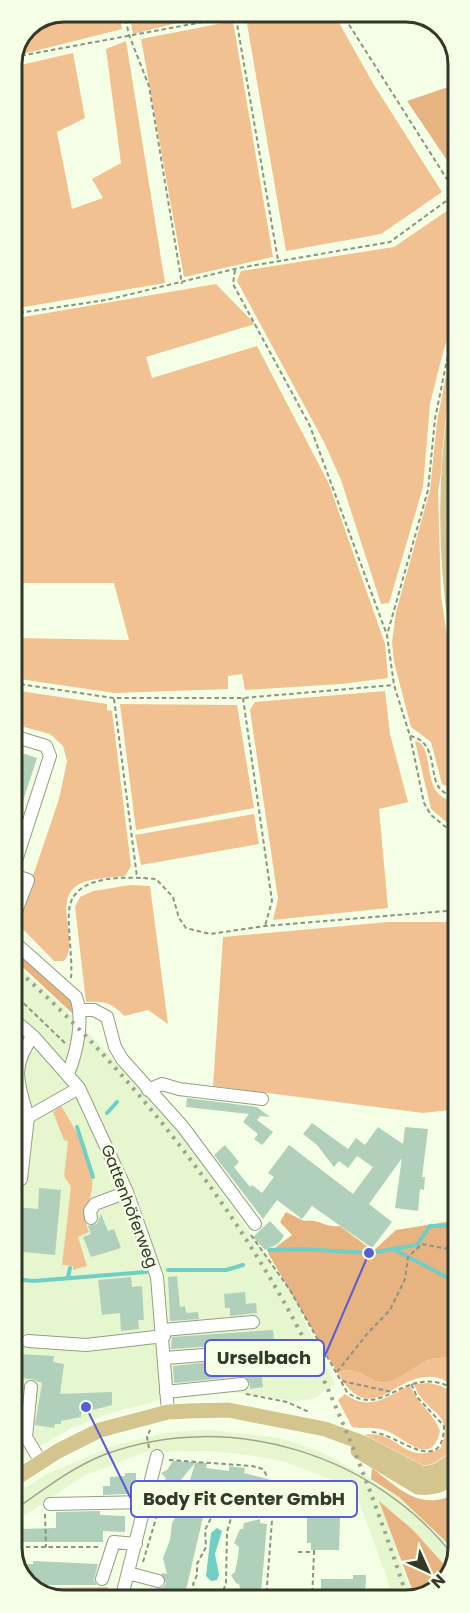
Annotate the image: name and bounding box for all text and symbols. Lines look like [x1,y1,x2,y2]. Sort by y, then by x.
street label: Gattenhöferweg [95,1141,164,1271]
callout: Urselbach [205,1340,324,1376]
text: Urselbach [217,1345,311,1370]
callout: Body Fit Center GmbH [131,1481,357,1517]
text: Body Fit Center GmbH [143,1486,345,1511]
north arrow [398,1541,458,1601]
text: N [426,1569,451,1594]

